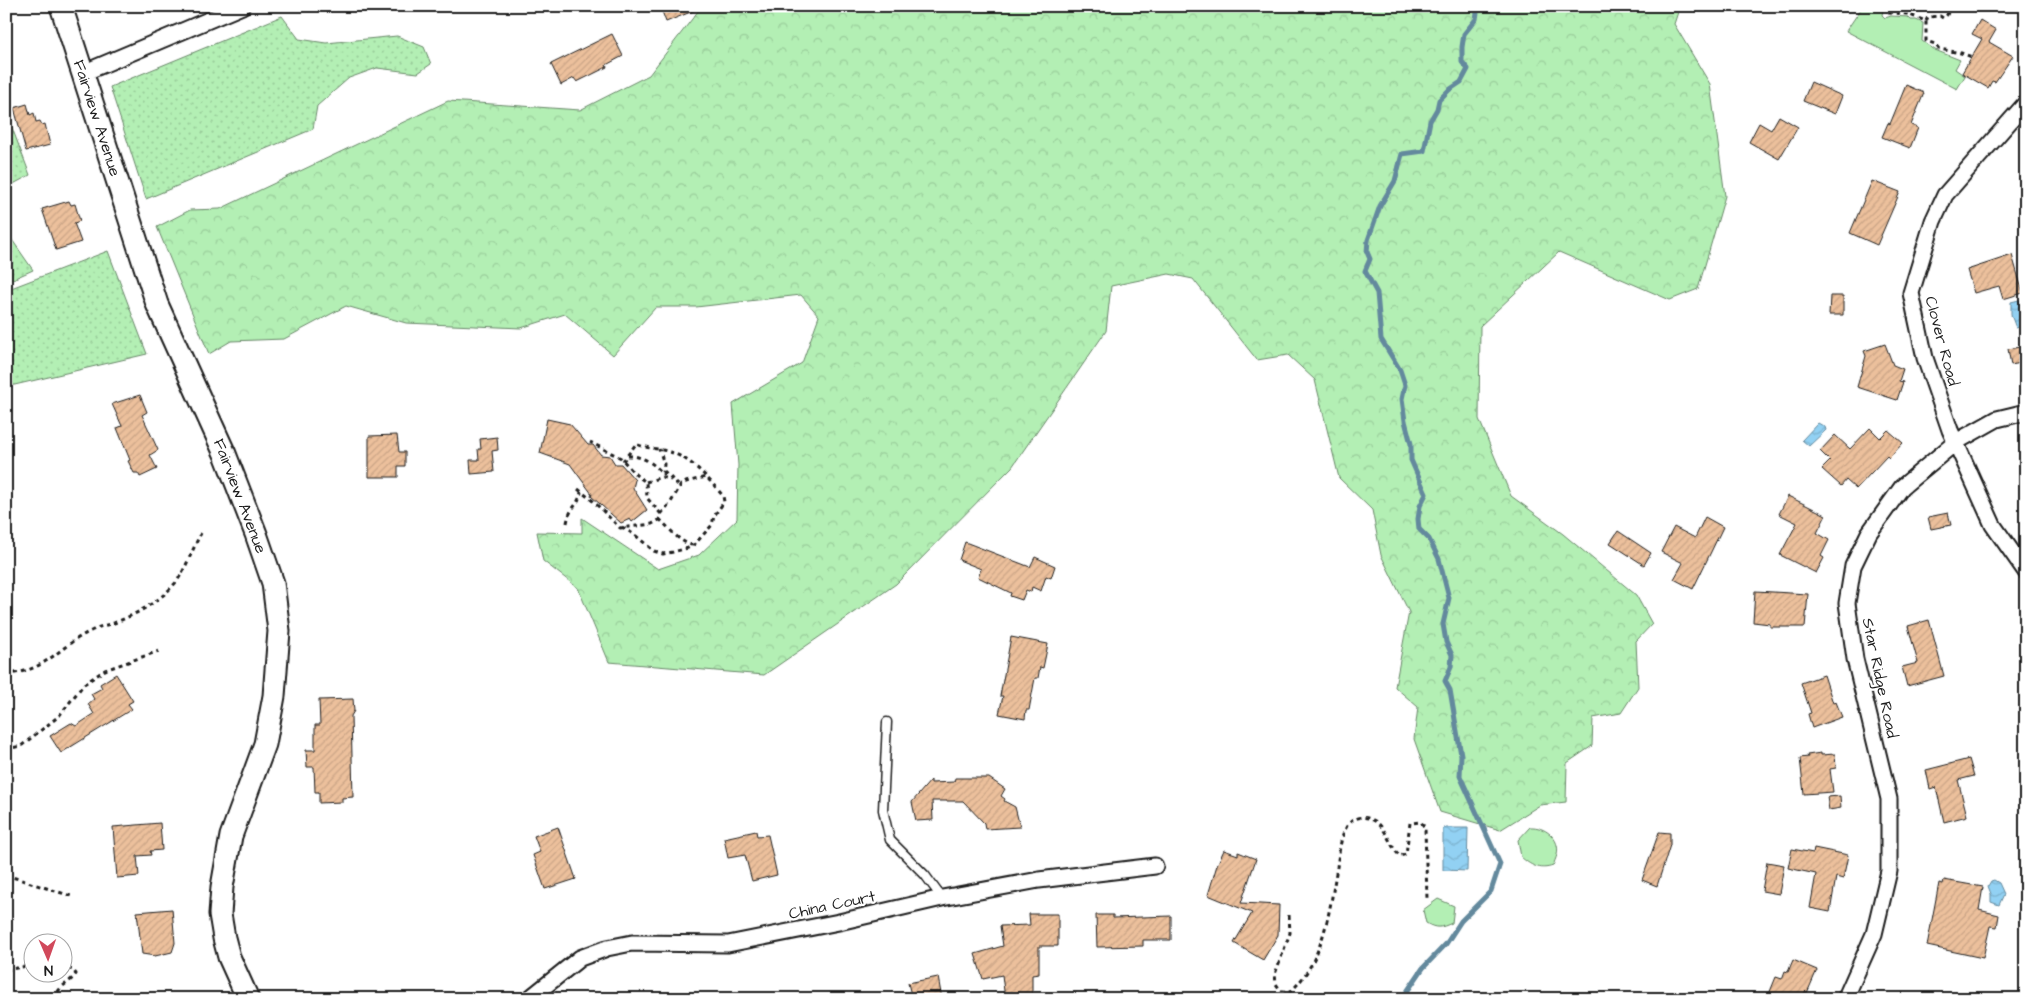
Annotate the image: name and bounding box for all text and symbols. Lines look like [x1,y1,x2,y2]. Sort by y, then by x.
street label: Fairview Avenue [68,57,126,179]
street label: Clover Road [1919,294,1965,388]
street label: Fairview Avenue [208,435,272,557]
street label: Star Ridge Road [1856,616,1903,740]
street label: China Court [787,885,878,925]
north arrow [22,932,72,982]
text: N [43,960,53,980]

